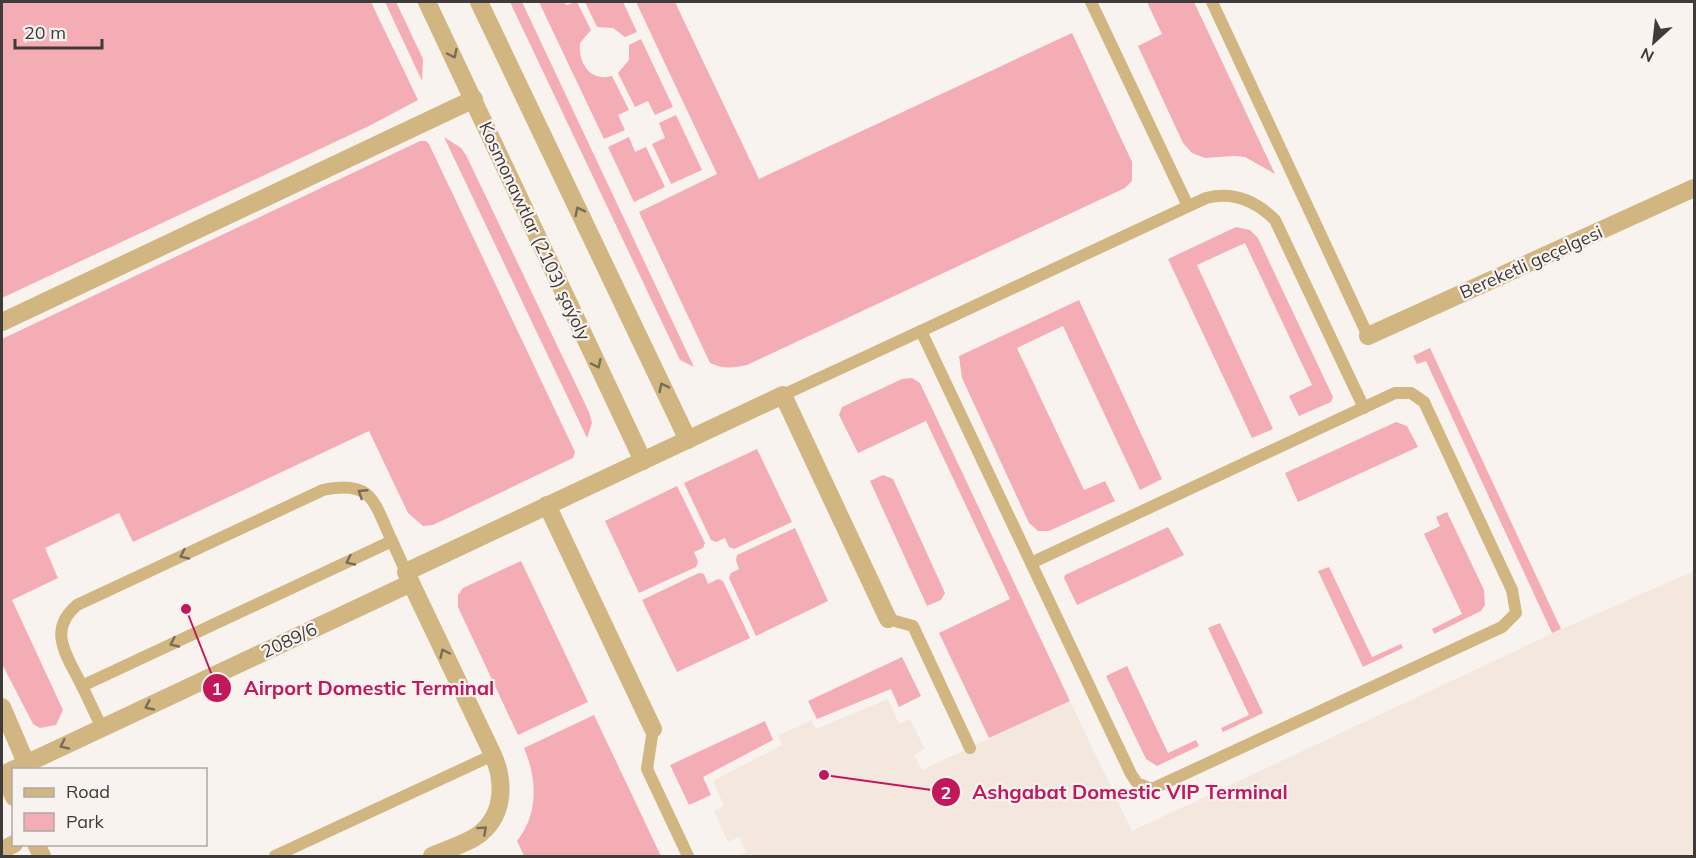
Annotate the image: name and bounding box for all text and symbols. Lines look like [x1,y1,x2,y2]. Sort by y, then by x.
scale bar [15,12,102,50]
north arrow [1624,12,1684,72]
text: 20 m [24,21,66,44]
text: N [1637,44,1657,67]
one-way arrow [445,48,457,59]
street label: Kosmonawtlar (2103) şaýoly [474,118,596,344]
one-way arrow [574,206,586,217]
street label: Bereketli geçelgesi [1456,220,1606,304]
one-way arrow [590,358,602,369]
one-way arrow [658,382,670,393]
one-way arrow [358,488,368,500]
one-way arrow [179,548,190,560]
one-way arrow [346,553,357,565]
street label: 2089/6 [257,617,321,663]
one-way arrow [169,636,180,648]
one-way arrow [440,648,452,659]
callout: Airport Domestic Terminal [202,669,506,707]
text: Airport Domestic Terminal [244,675,494,700]
text: 1 [212,677,222,700]
one-way arrow [144,698,155,710]
one-way arrow [59,738,70,750]
legend [12,768,207,846]
callout: Ashgabat Domestic VIP Terminal [931,773,1300,811]
text: Ashgabat Domestic VIP Terminal [972,779,1288,804]
text: Road [66,780,110,803]
text: 2 [941,781,951,804]
text: Park [66,810,105,833]
one-way arrow [476,826,487,837]

